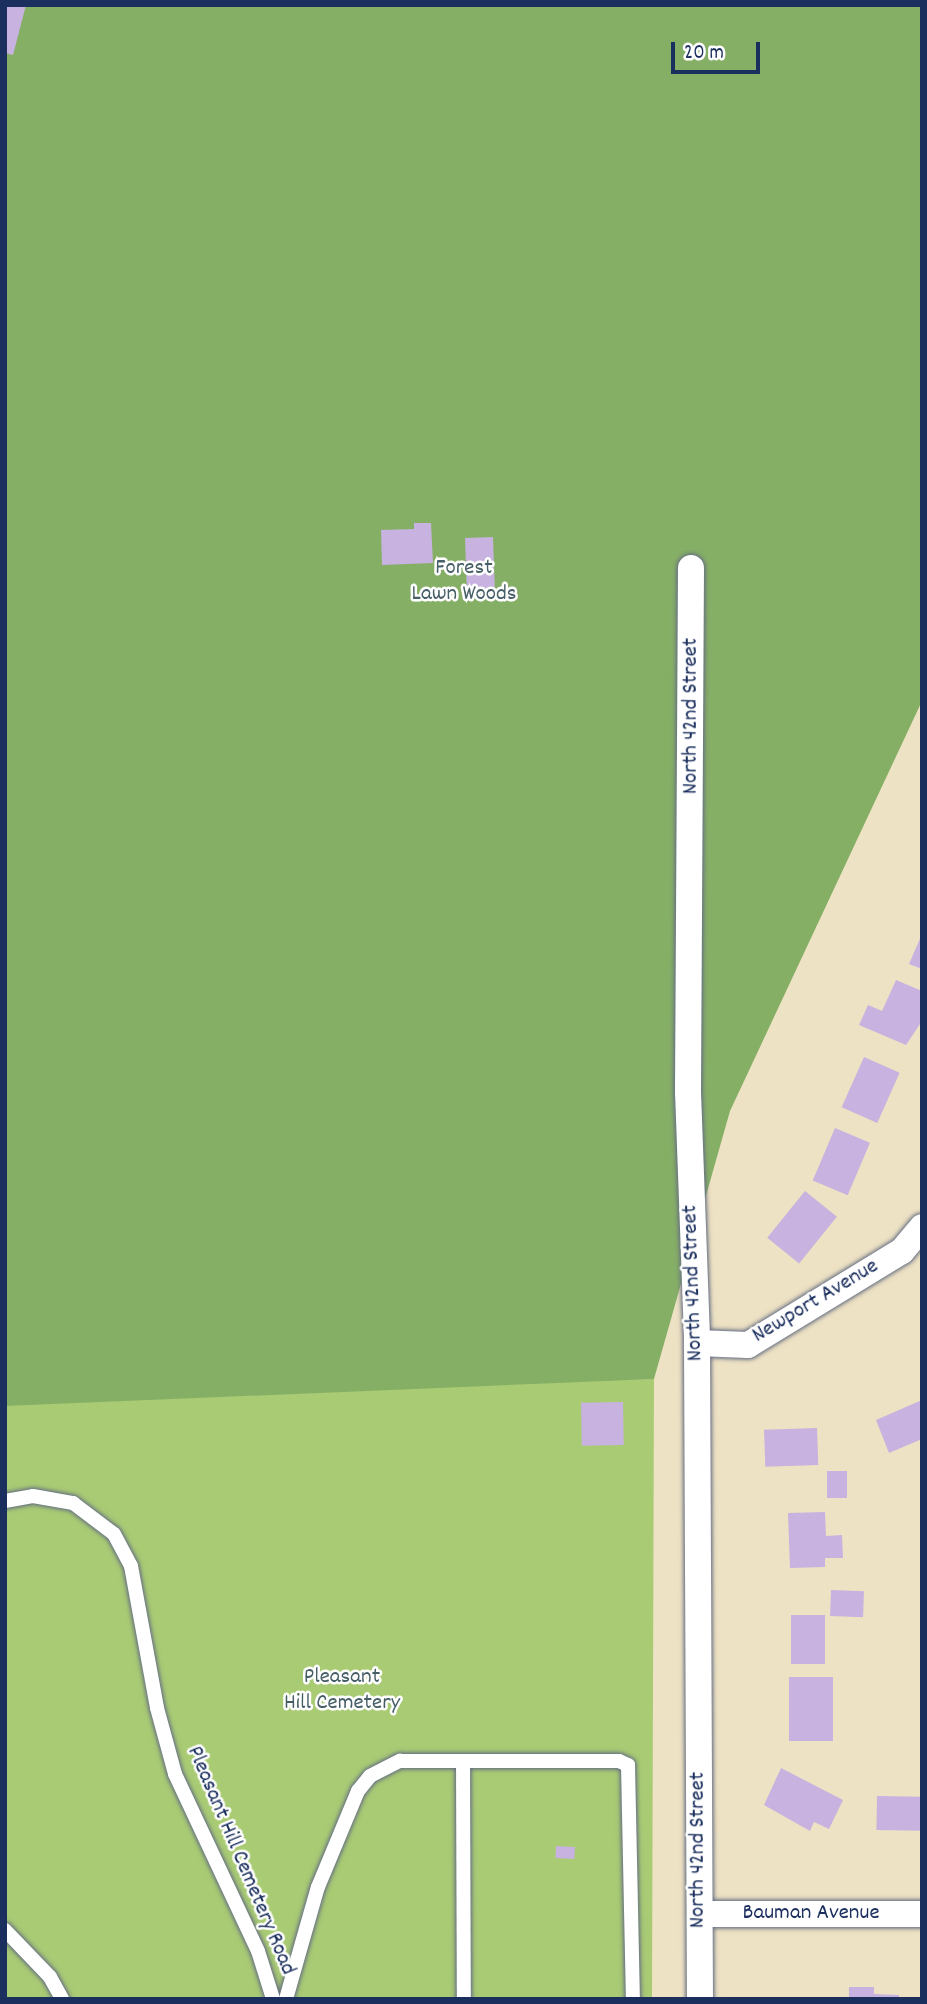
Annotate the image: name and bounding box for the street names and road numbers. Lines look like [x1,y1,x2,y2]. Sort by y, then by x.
street label: North 42nd Street [678,638,706,794]
street label: North 42nd Street [677,1204,711,1362]
street label: Newport Avenue [748,1254,884,1350]
street label: Pleasant Hill Cemetery Road [179,1742,301,1980]
street label: North 42nd Street [685,1772,713,1928]
street label: Bauman Avenue [742,1900,880,1928]

